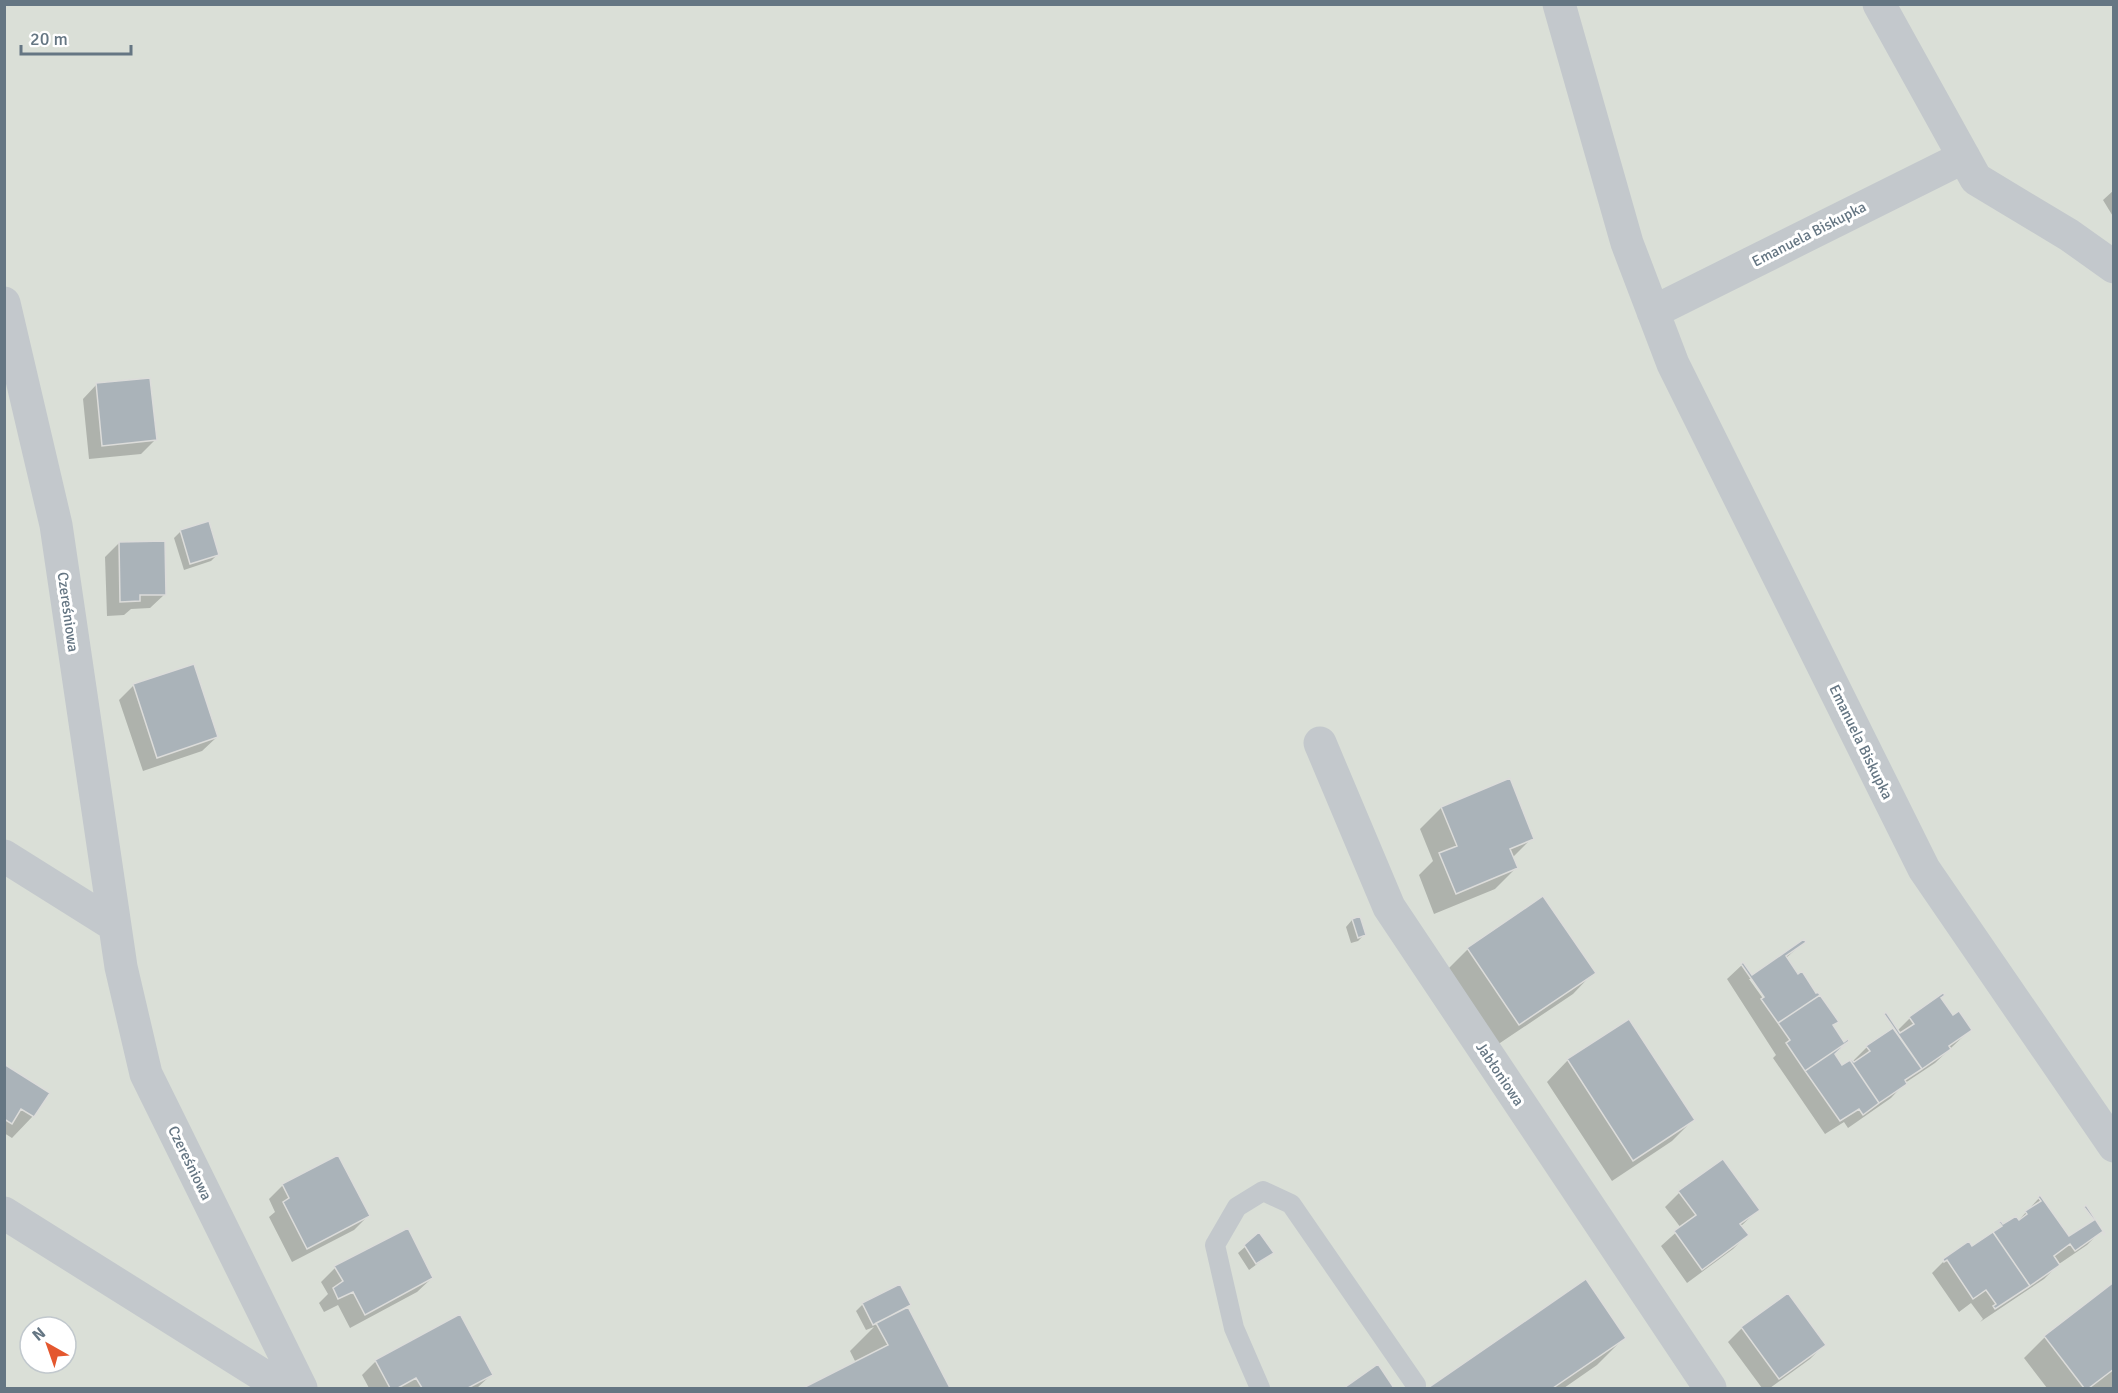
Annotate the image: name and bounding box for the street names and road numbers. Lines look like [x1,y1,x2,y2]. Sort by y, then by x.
street label: Emanuela Biskupka [1749,197,1869,271]
street label: Czereśniowa [53,571,83,653]
street label: Emanuela Biskupka [1825,682,1897,802]
street label: Jabłoniowa [1472,1039,1528,1109]
street label: Czereśniowa [164,1123,216,1203]

